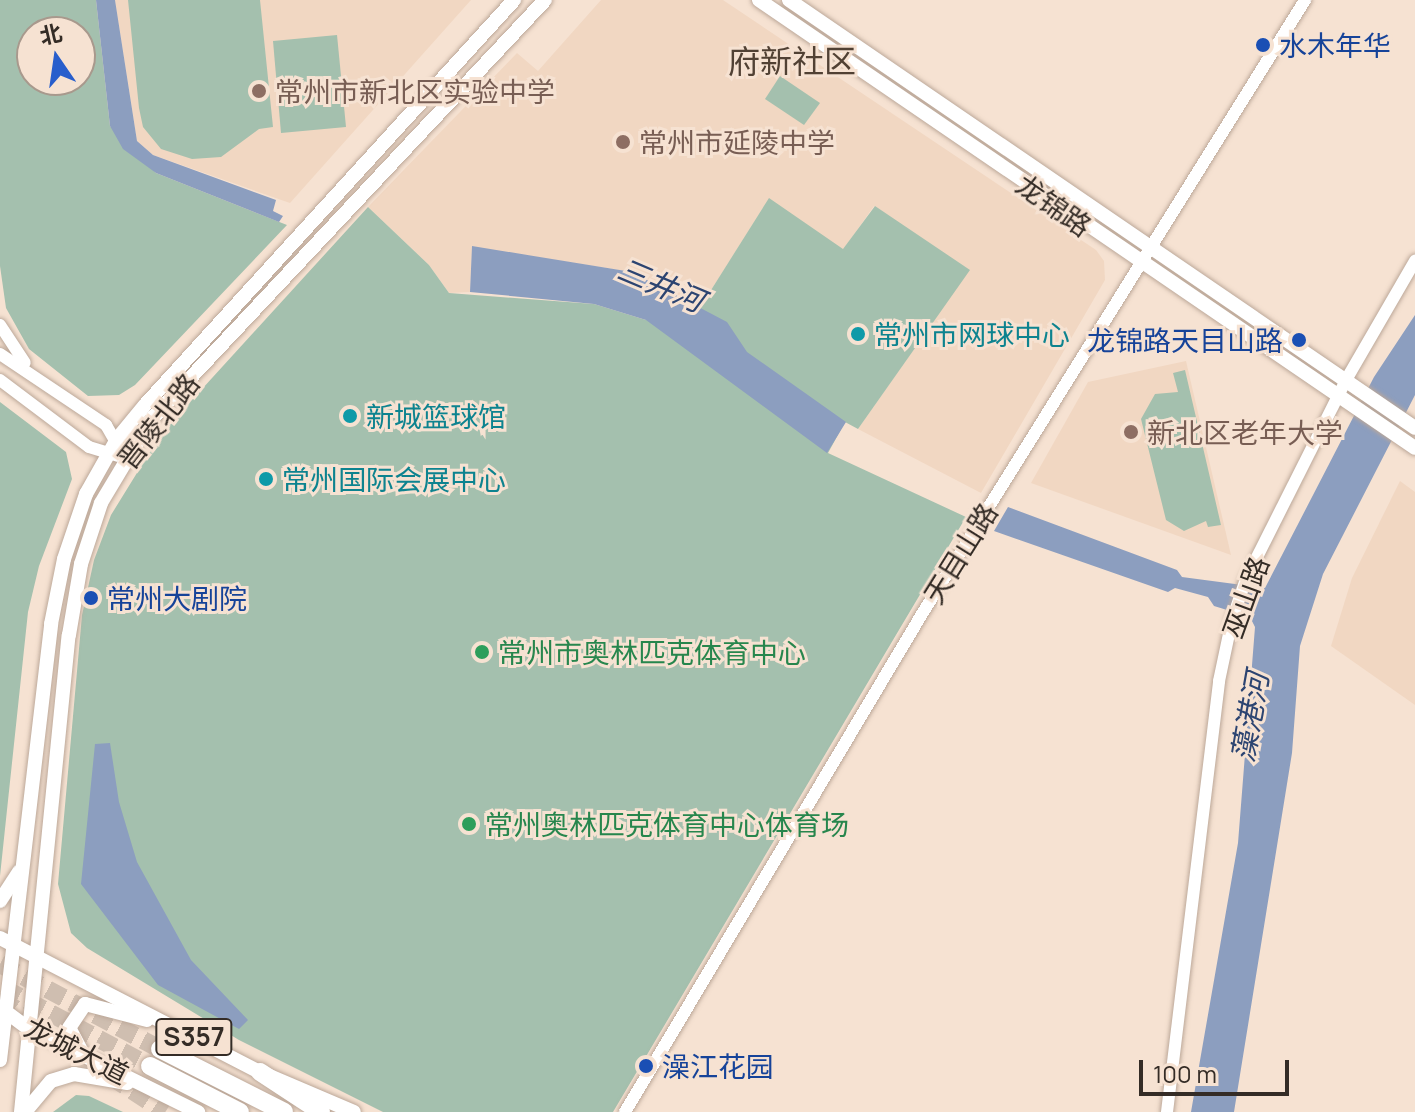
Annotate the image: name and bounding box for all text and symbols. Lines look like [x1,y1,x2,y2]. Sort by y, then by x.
north arrow [16,16,96,96]
text: 北 [37,17,65,52]
place label: 水木年华 [1279,28,1391,62]
marker: 水木年华 [1254,36,1272,54]
district label: 府新社区 [728,42,856,80]
place label: 常州市新北区实验中学 [275,74,555,108]
marker: 常州市新北区实验中学 [250,82,268,100]
place label: 常州市延陵中学 [639,125,835,159]
marker: 常州市延陵中学 [614,133,632,151]
street label: 龙锦路 [1010,167,1098,243]
water label: 三井河 [613,251,709,319]
place label: 常州市网球中心 [874,317,1070,351]
place label: 龙锦路天目山路 [1087,323,1283,357]
marker: 常州市网球中心 [849,325,867,343]
marker: 龙锦路天目山路 [1290,331,1308,349]
street label: 晋陵北路 [110,367,206,475]
place label: 新城篮球馆 [366,399,506,433]
marker: 新城篮球馆 [341,407,359,425]
place label: 新北区老年大学 [1147,415,1343,449]
marker: 新北区老年大学 [1122,423,1140,441]
place label: 常州国际会展中心 [282,462,506,496]
marker: 常州国际会展中心 [257,470,275,488]
street label: 天目山路 [916,497,1004,609]
street label: 巫山路 [1215,552,1275,642]
place label: 常州大剧院 [107,581,247,615]
marker: 常州大剧院 [82,589,100,607]
place label: 常州市奥林匹克体育中心 [498,635,806,669]
marker: 常州市奥林匹克体育中心 [473,643,491,661]
water label: 藻港河 [1224,670,1276,764]
place label: 常州奥林匹克体育中心体育场 [485,807,849,841]
marker: 常州奥林匹克体育中心体育场 [460,815,478,833]
street label: 龙城大道 [19,1010,135,1090]
road number: S357 [154,1015,234,1059]
scale bar [1143,1044,1293,1094]
place label: 澡江花园 [662,1049,774,1083]
marker: 澡江花园 [637,1057,655,1075]
text: 100 m [1153,1057,1217,1090]

